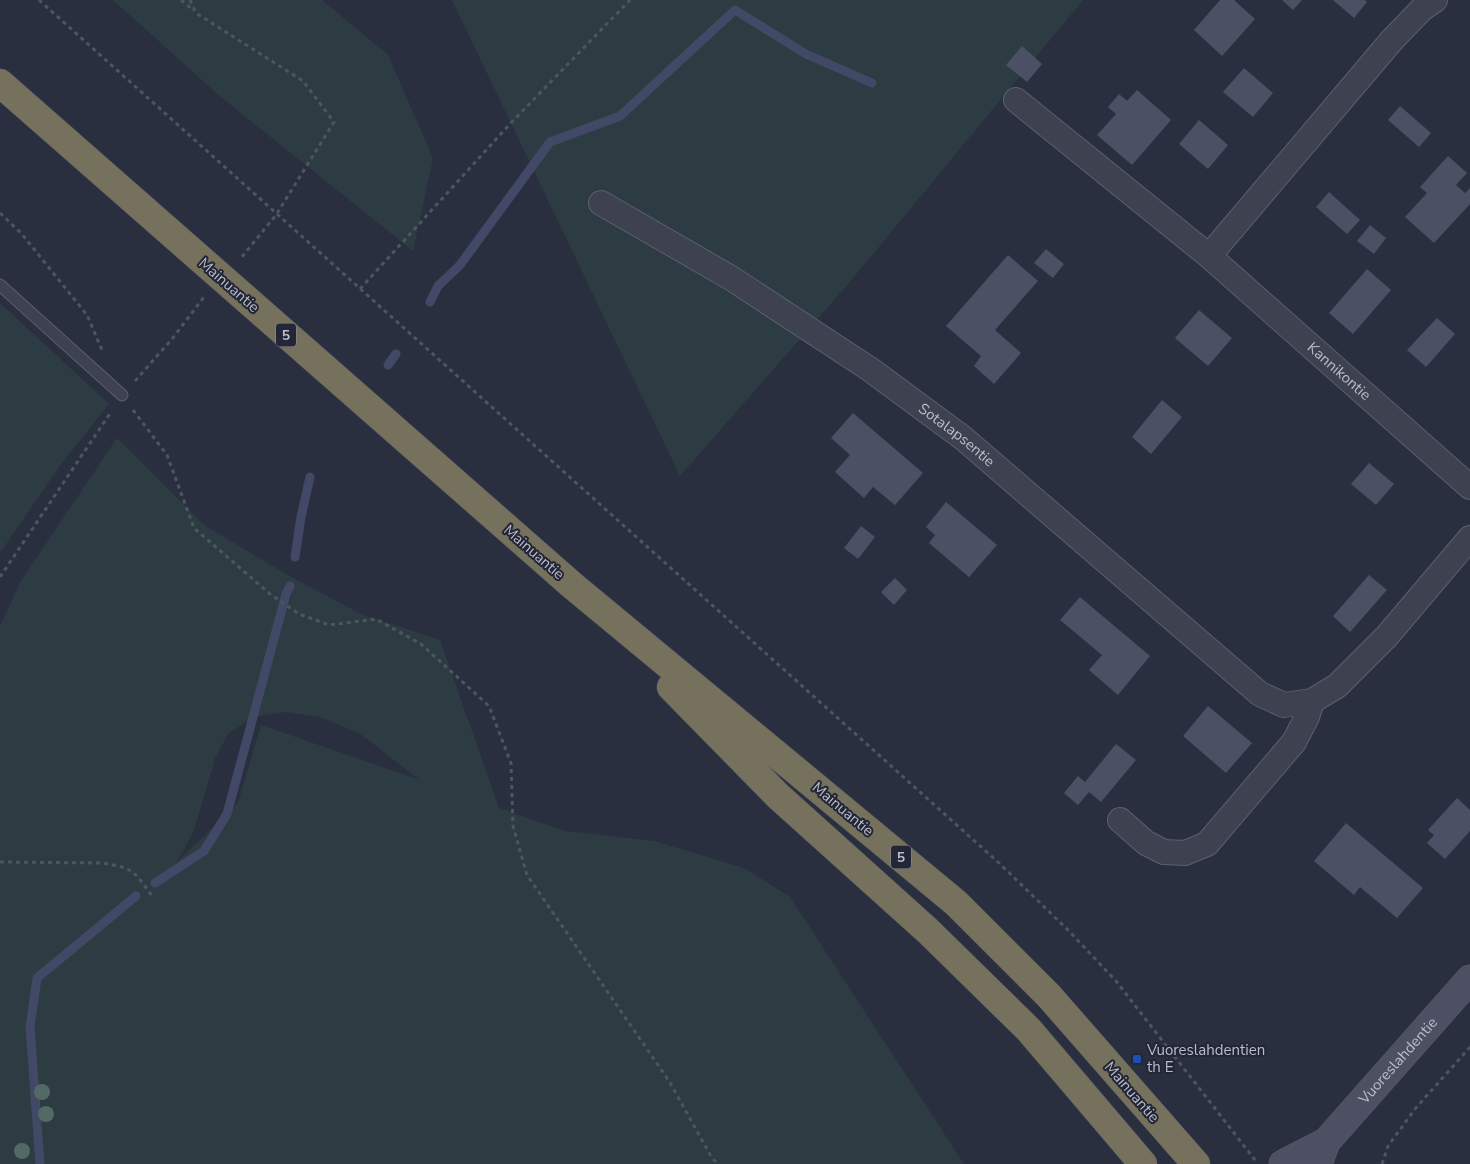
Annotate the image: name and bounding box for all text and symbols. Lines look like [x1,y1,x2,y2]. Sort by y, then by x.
street label: Mainuantie [194,253,264,317]
road number: 5 [276,324,296,346]
street label: Kannikontie [1303,338,1375,405]
street label: Sotalapsentie [914,398,999,471]
street label: Mainuantie [499,520,569,584]
street label: Mainuantie [808,777,878,841]
road number: 5 [891,846,911,869]
street label: Vuoreslahdentie [1353,1013,1442,1109]
place label: Vuoreslahdentien th E [1146,1040,1265,1077]
marker: Vuoreslahdentien th E [1131,1053,1143,1065]
street label: Mainuantie [1100,1057,1164,1127]

